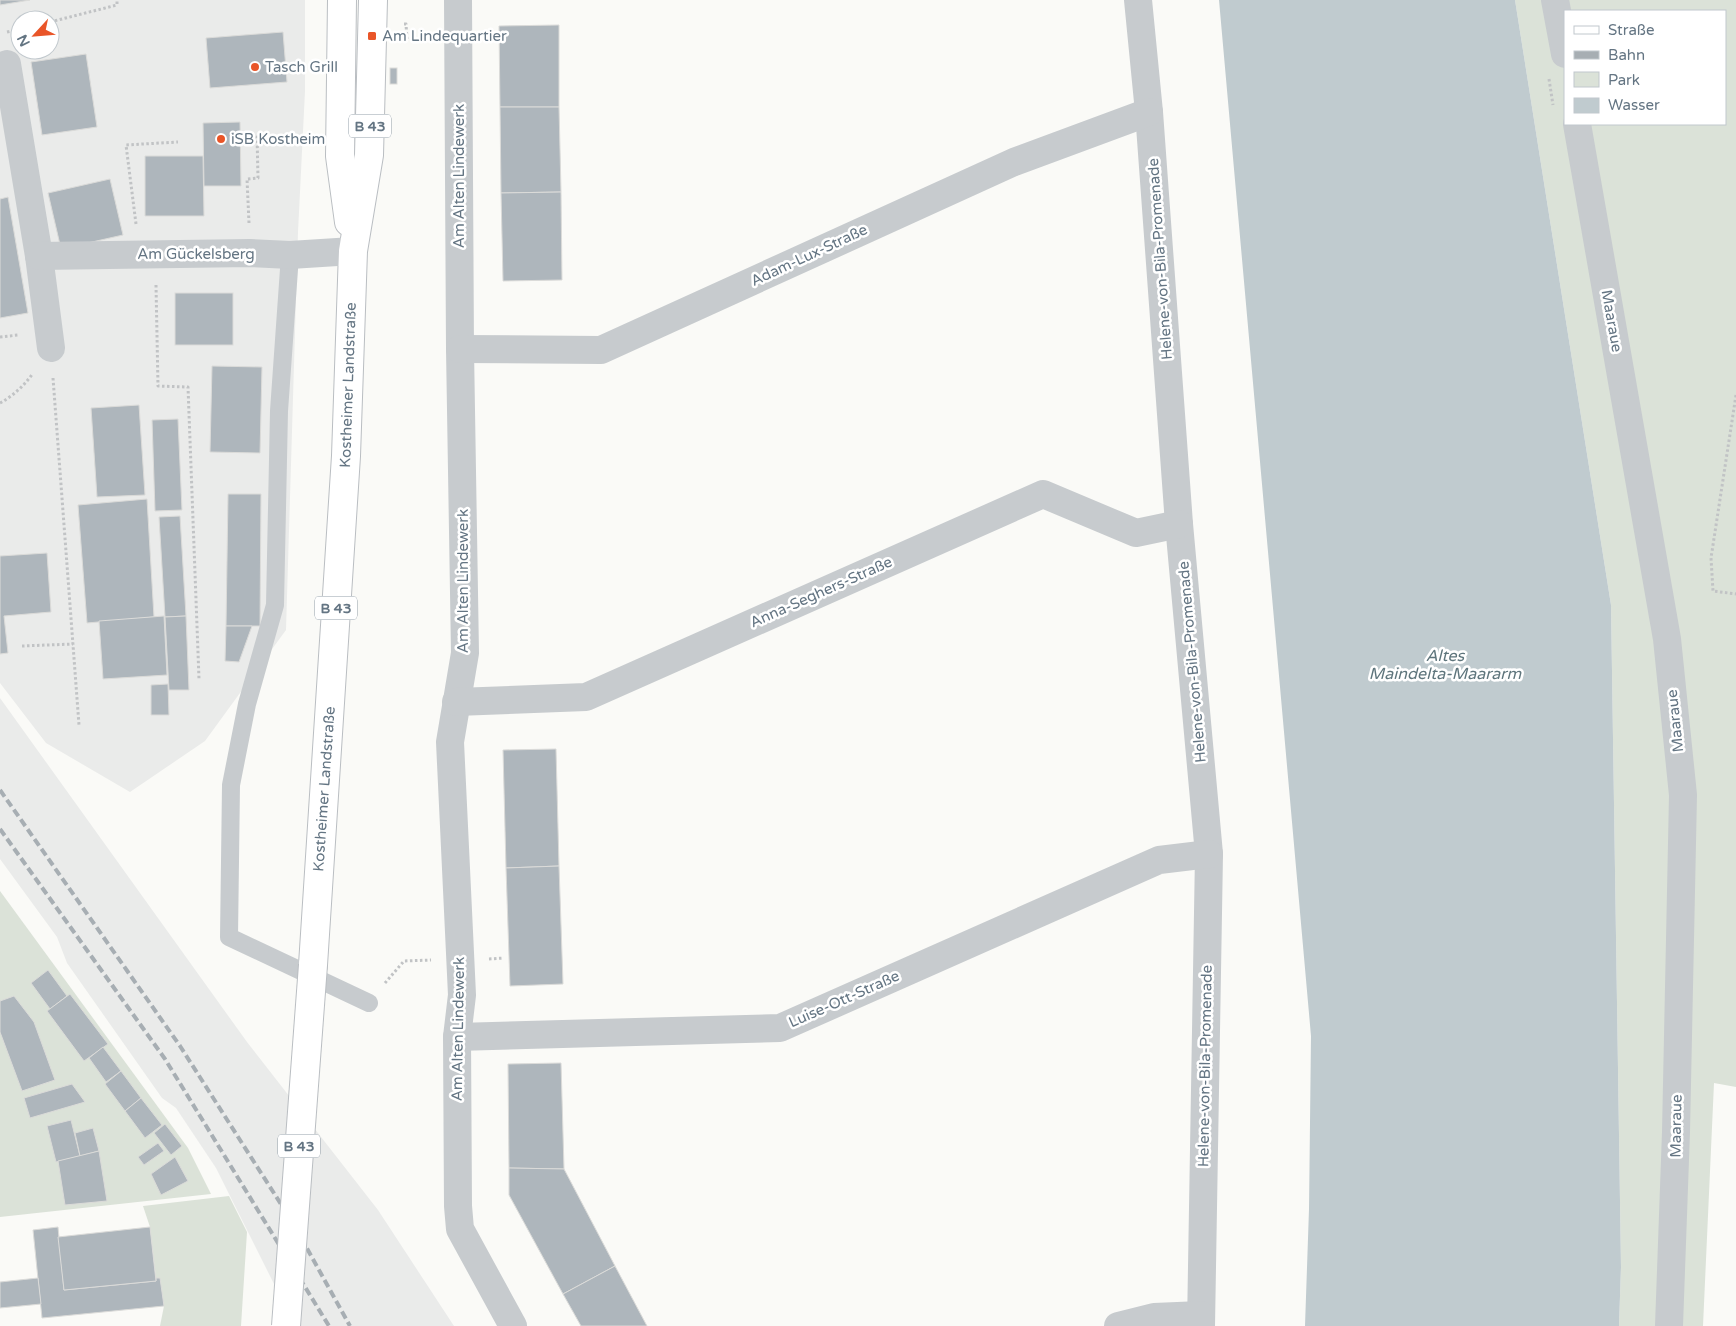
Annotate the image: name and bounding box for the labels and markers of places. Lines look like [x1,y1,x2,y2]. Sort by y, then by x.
place label: Am Lindequartier [382,27,507,45]
marker: Am Lindequartier [366,30,378,42]
place label: Tasch Grill [265,58,338,76]
marker: Tasch Grill [249,61,261,73]
place label: iSB Kostheim [231,130,325,148]
marker: iSB Kostheim [215,133,227,145]

